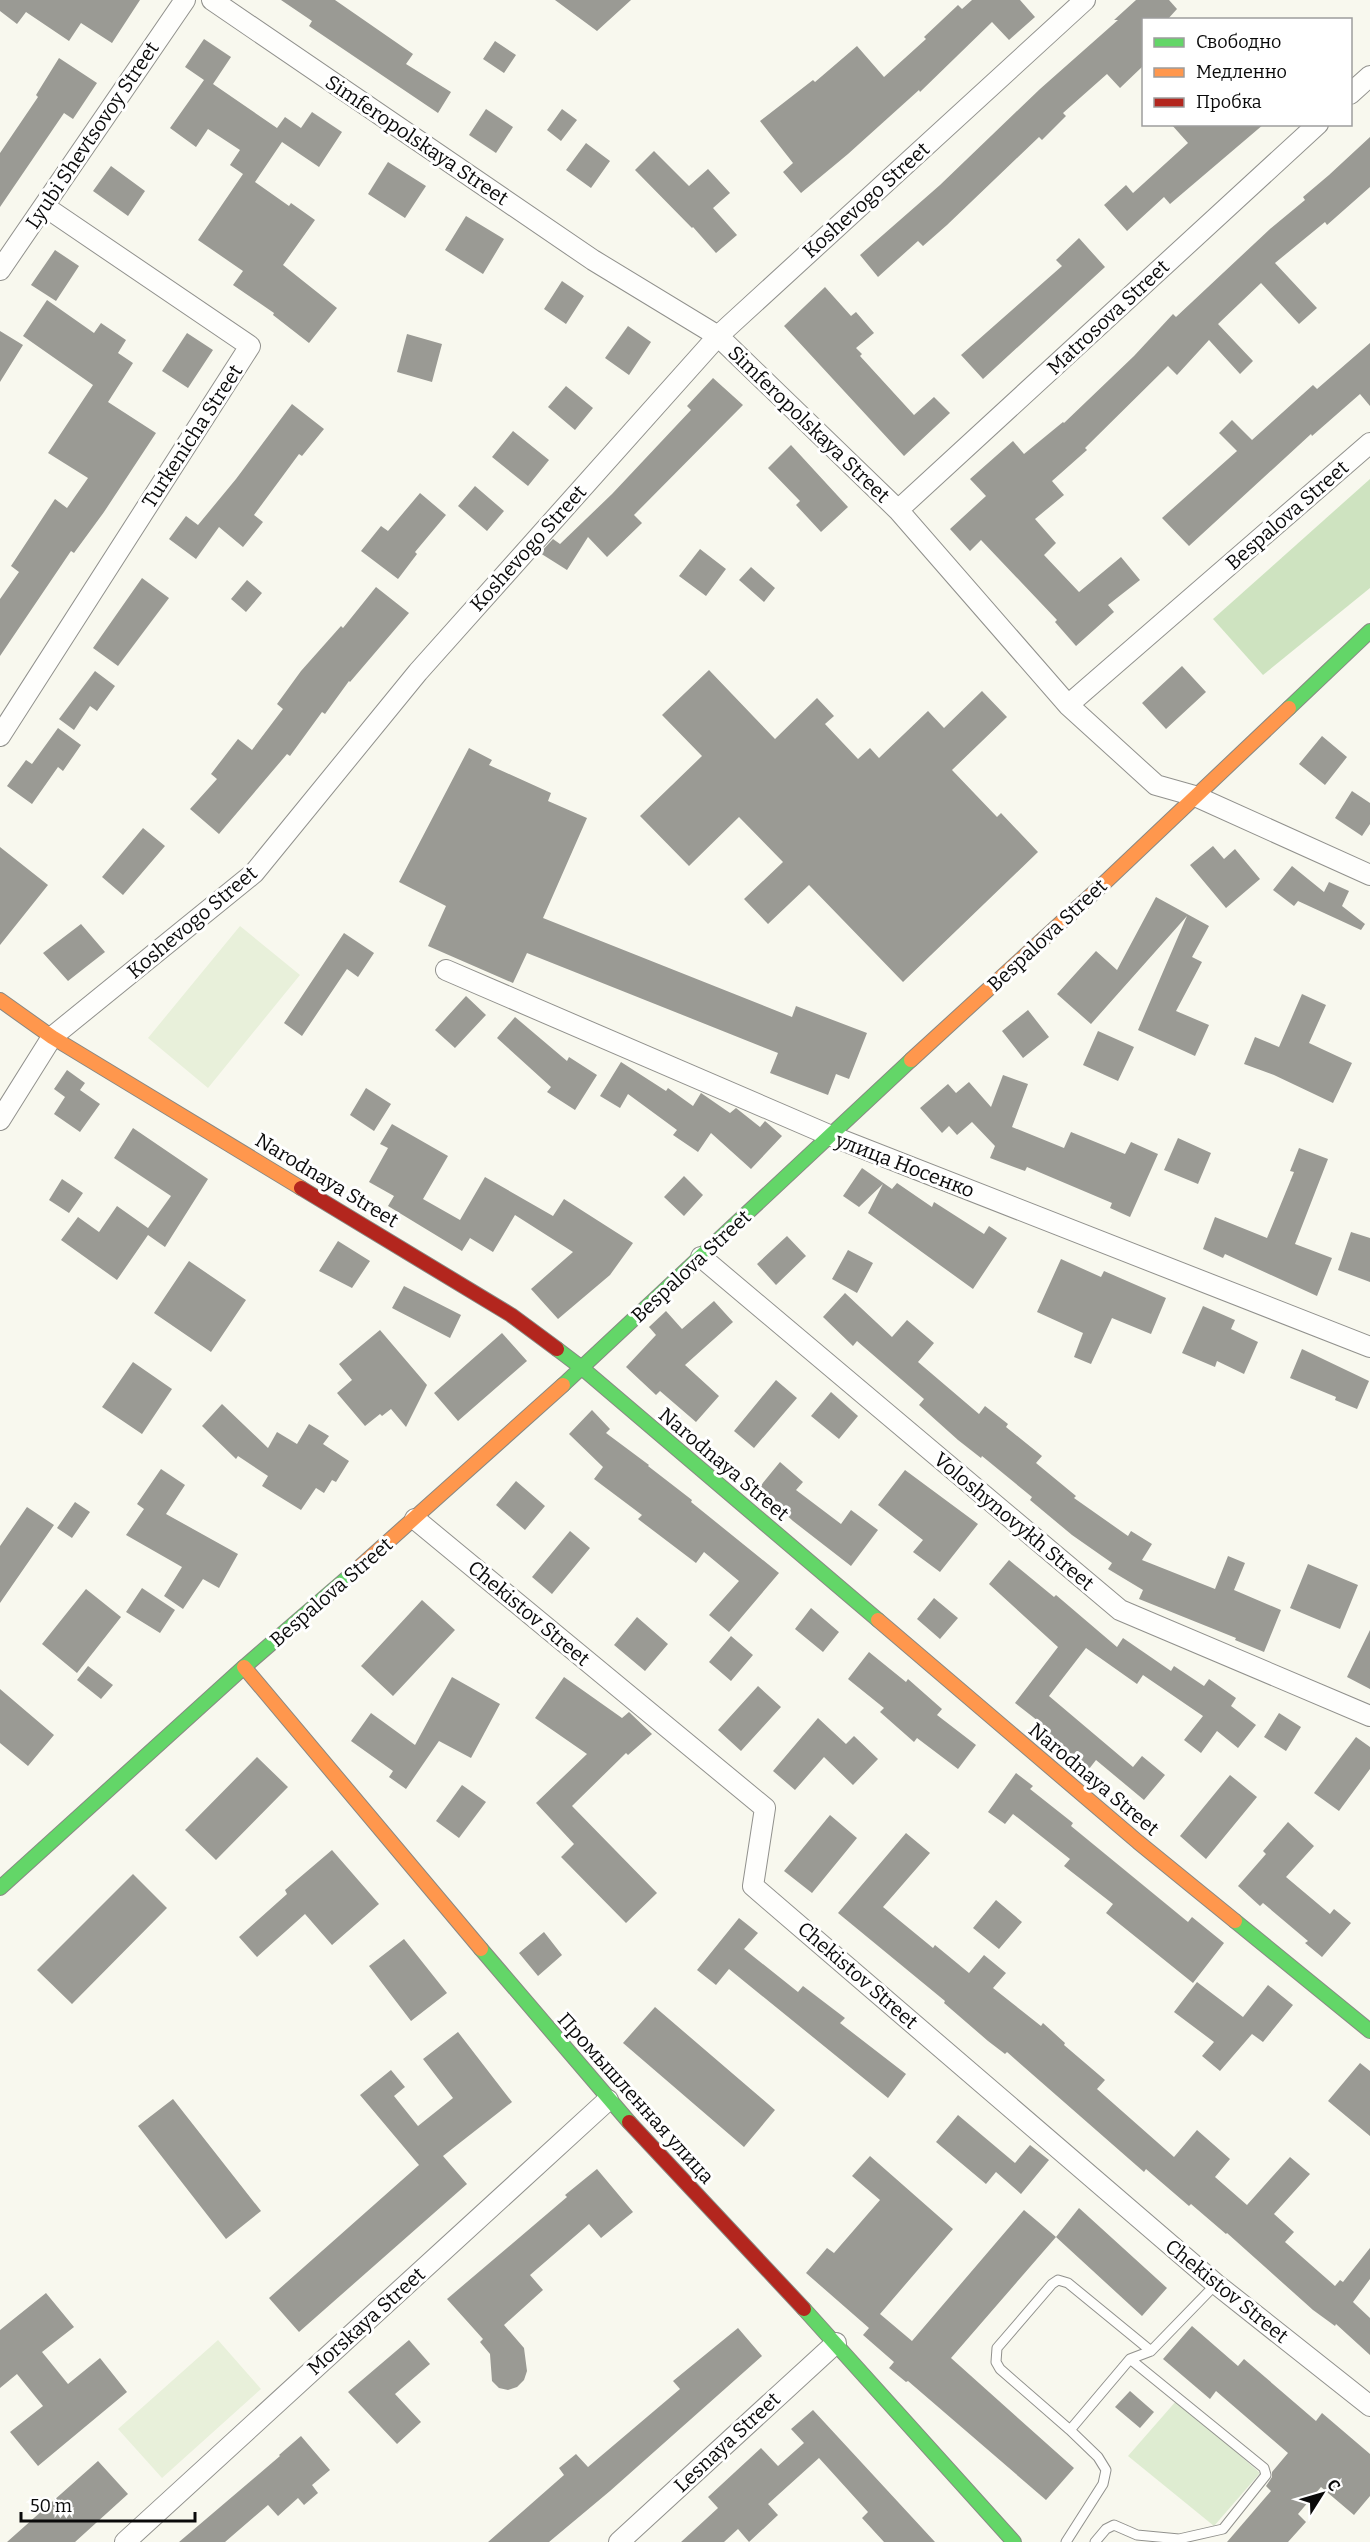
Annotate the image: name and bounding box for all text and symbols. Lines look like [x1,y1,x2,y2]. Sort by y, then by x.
legend [1142,18,1352,126]
text: Свободно [1196,31,1281,53]
street label: Lyubi Shevtsovoy Street [20,37,164,233]
text: Медленно [1196,61,1287,83]
street label: Simferopolskaya Street [321,70,513,210]
text: Пробка [1196,91,1262,113]
street label: Koshevogo Street [798,137,934,263]
street label: Matrosova Street [1042,254,1174,380]
street label: Simferopolskaya Street [723,341,895,507]
street label: Turkenicha Street [137,360,247,512]
street label: Bespalova Street [1221,455,1353,575]
street label: Koshevogo Street [465,480,591,616]
street label: Koshevogo Street [122,861,262,983]
street label: Bespalova Street [982,874,1112,996]
street label: улица Носенко [831,1127,978,1202]
street label: Narodnaya Street [251,1128,403,1232]
street label: Bespalova Street [626,1205,756,1327]
street label: Narodnaya Street [654,1402,794,1526]
street label: Voloshynovykh Street [929,1447,1099,1595]
street label: Bespalova Street [265,1532,397,1652]
street label: Chekistov Street [463,1555,595,1671]
street label: Narodnaya Street [1024,1717,1164,1841]
street label: Chekistov Street [793,1916,923,2034]
street label: Промышленная улица [553,2008,719,2189]
street label: Chekistov Street [1161,2234,1293,2348]
street label: Morskaya Street [302,2262,430,2380]
street label: Lesnaya Street [669,2387,785,2497]
north arrow [1292,2464,1352,2524]
text: С [1323,2476,1344,2495]
scale bar [21,2485,195,2523]
text: 50 m [30,2495,72,2517]

